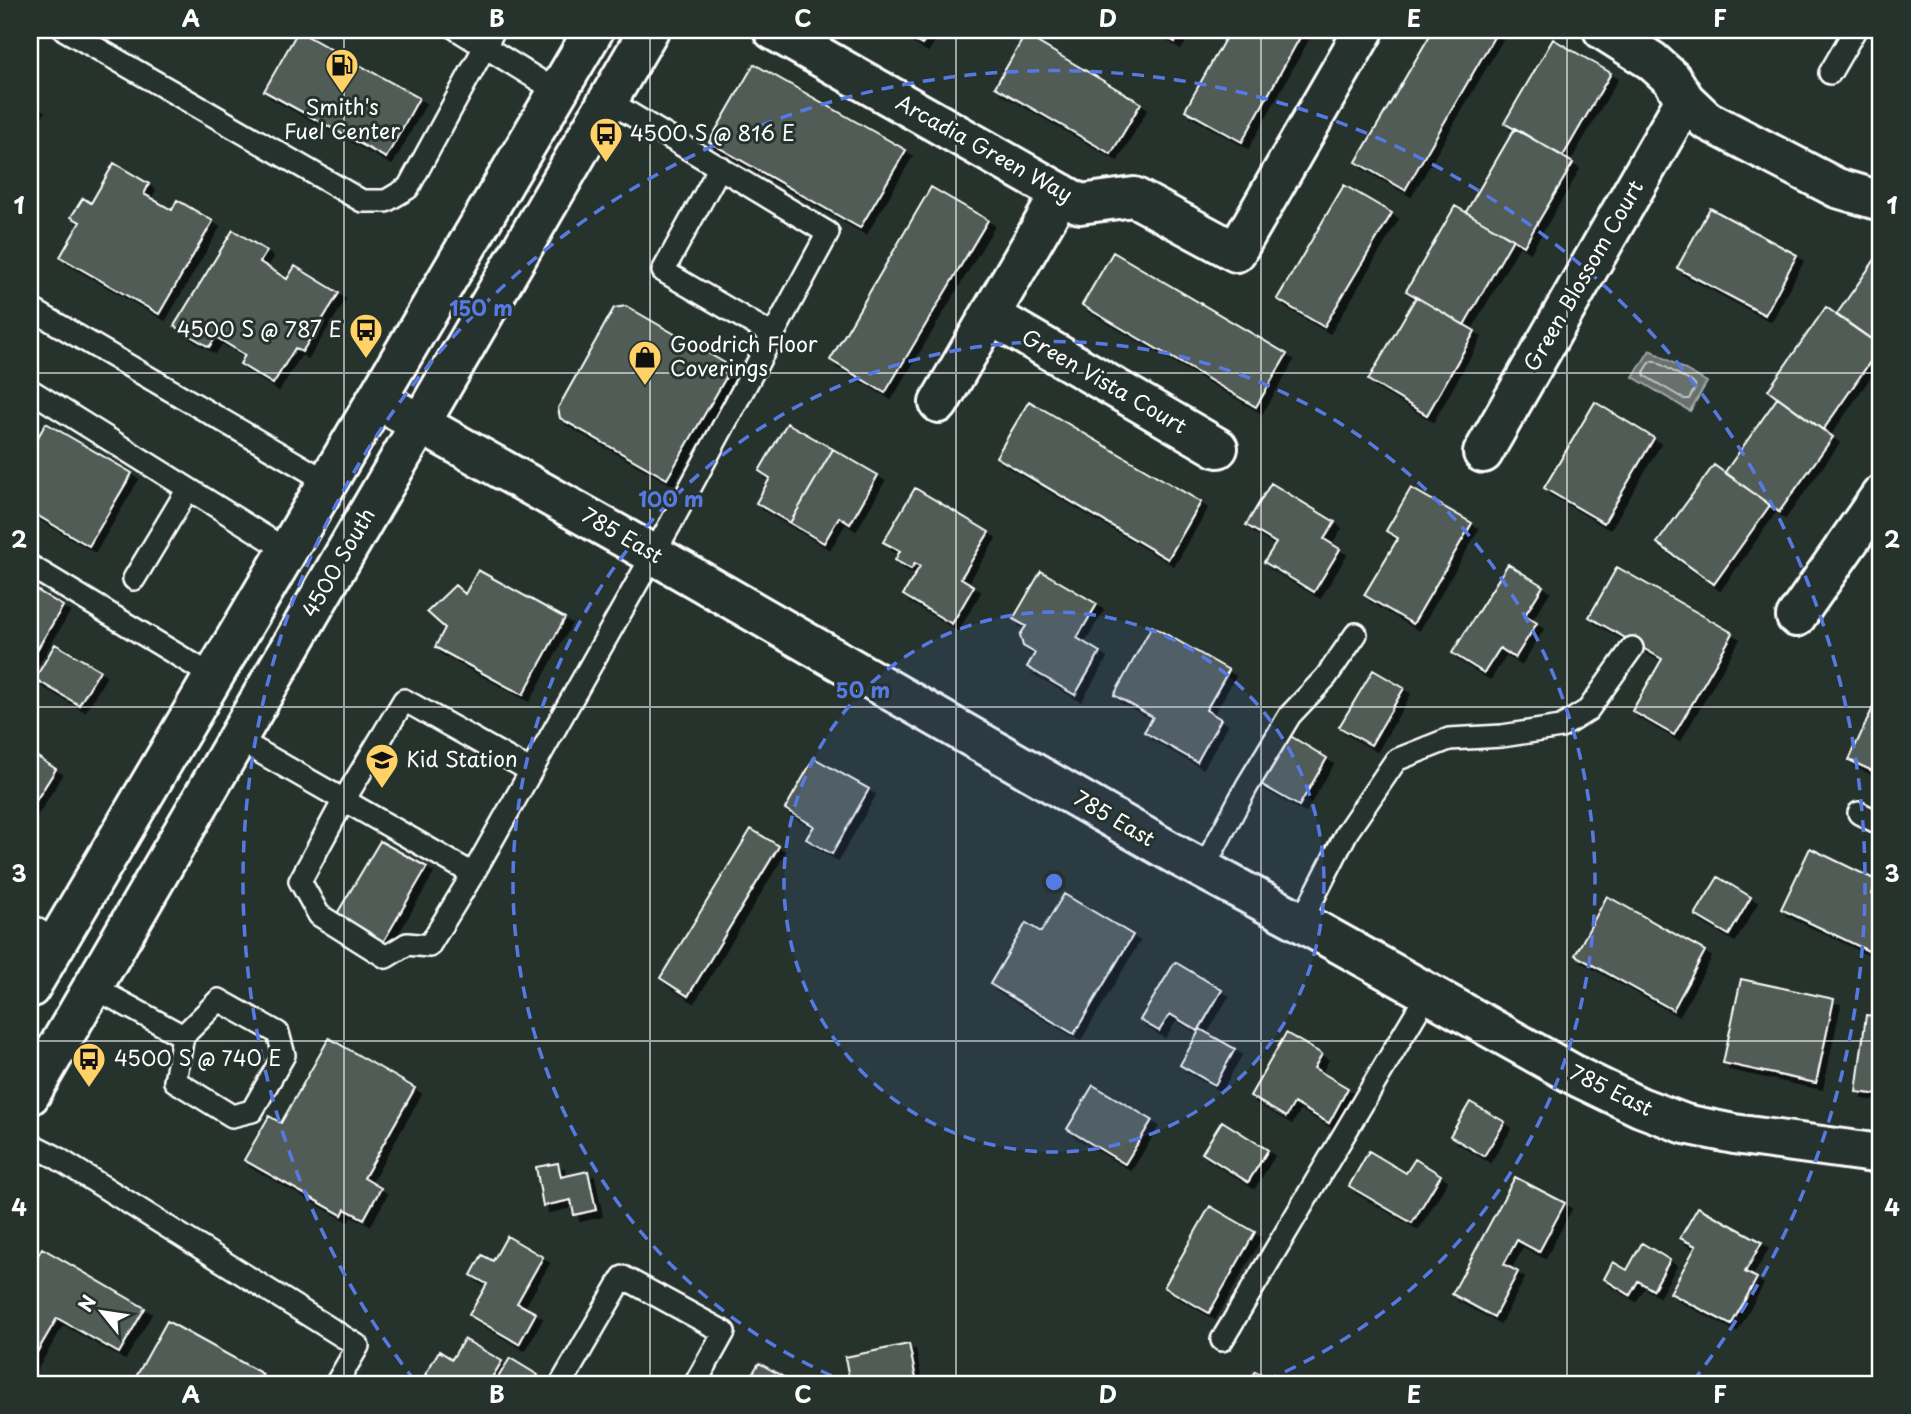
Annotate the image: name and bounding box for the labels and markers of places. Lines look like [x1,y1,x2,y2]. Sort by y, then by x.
fuel station icon: Smith's Fuel Center [323,46,361,95]
place label: Smith's Fuel Center [284,90,400,146]
bus stop icon: 4500 S @ 816 E [587,115,625,164]
place label: 4500 S @ 816 E [630,116,795,148]
bus stop icon: 4500 S @ 787 E [347,311,385,360]
place label: 4500 S @ 787 E [177,312,342,344]
place label: Goodrich Floor Coverings [670,327,818,383]
shop icon: Goodrich Floor Coverings [626,338,664,387]
school or university icon: Kid Station [363,741,401,790]
place label: Kid Station [406,742,518,774]
centre of rings [1042,870,1066,894]
bus stop icon: 4500 S @ 740 E [70,1040,108,1089]
place label: 4500 S @ 740 E [114,1041,282,1073]

